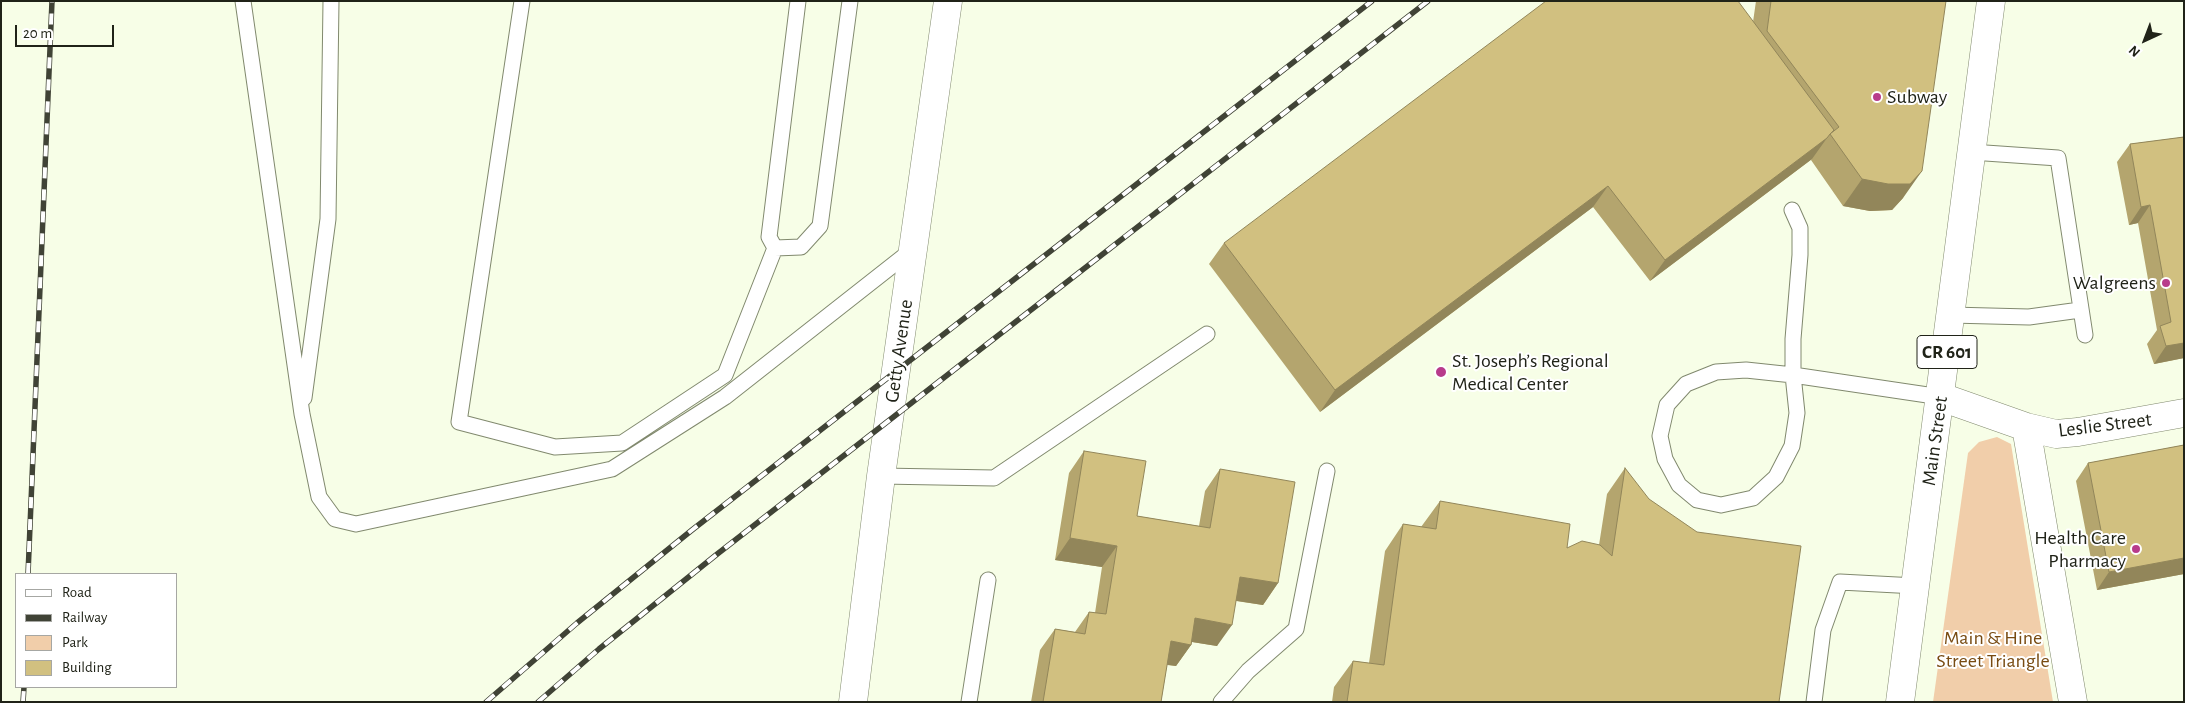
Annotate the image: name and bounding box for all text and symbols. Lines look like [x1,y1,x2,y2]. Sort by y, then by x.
scale bar [18,15,116,47]
north arrow [2120,15,2170,65]
text: 20 m [23,26,52,41]
text: N [2126,43,2143,59]
place label: Subway [1887,85,1947,109]
marker: Subway [1871,91,1883,103]
place label: Walgreens [2073,271,2156,295]
marker: Walgreens [2160,277,2172,289]
street label: Getty Avenue [880,298,918,404]
road number: CR 601 [1917,336,1977,368]
place label: St. Joseph’s Regional Medical Center [1452,349,1609,396]
marker: St. Joseph’s Regional Medical Center [1434,365,1448,379]
street label: Main Street [1917,395,1953,487]
street label: Leslie Street [2057,407,2153,443]
place label: Health Care Pharmacy [2034,526,2126,573]
marker: Health Care Pharmacy [2130,543,2142,555]
legend [15,573,178,688]
text: Road [62,585,92,600]
text: Railway [62,610,107,625]
park label: Main & Hine Street Triangle [1936,626,2050,673]
text: Park [62,635,88,650]
text: Building [62,660,112,675]

